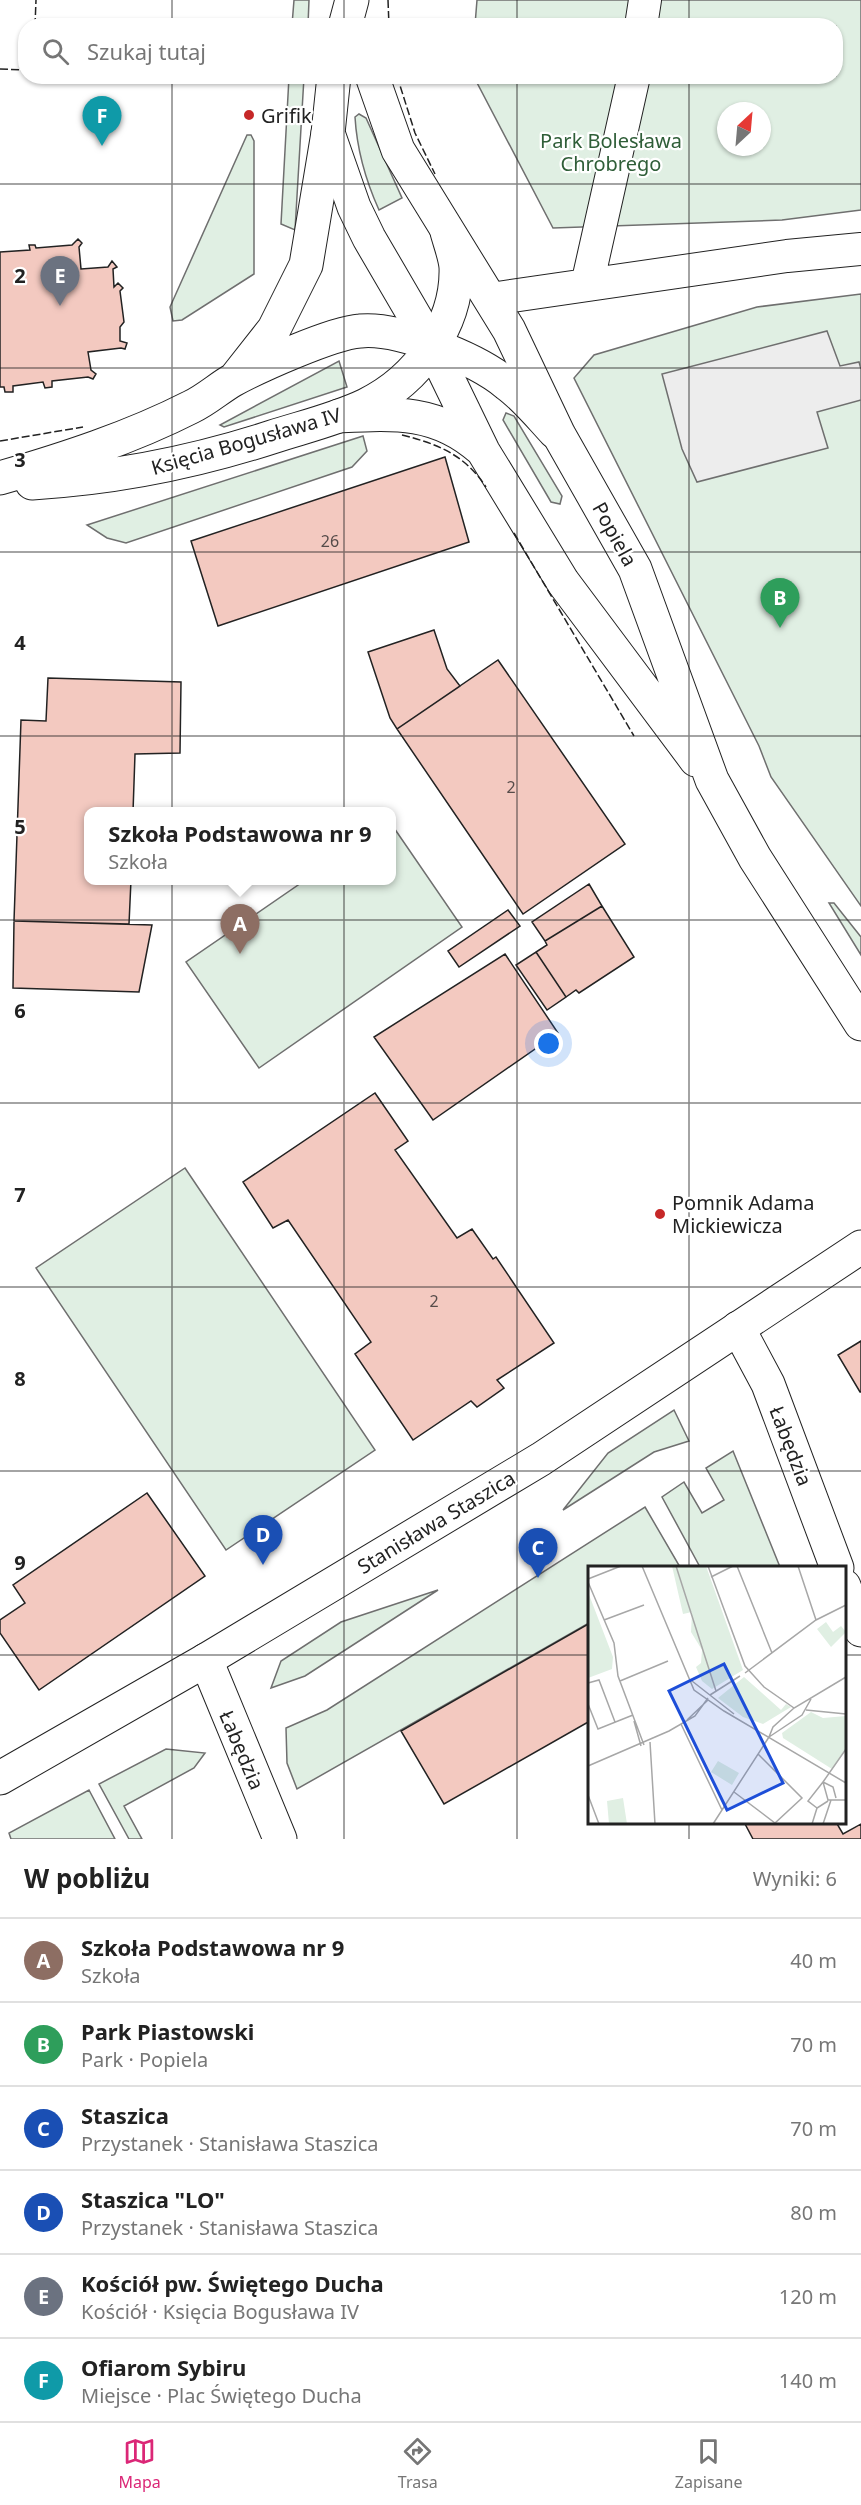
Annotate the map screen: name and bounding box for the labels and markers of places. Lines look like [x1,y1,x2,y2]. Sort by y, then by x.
pin: F [82,96,122,146]
place label: Grifik [261,102,312,129]
marker: Grifik [242,108,256,122]
pin: E [40,256,80,306]
pin: B [760,578,800,628]
pin: A [220,904,260,954]
place label: Pomnik Adama Mickiewicza [672,1189,815,1239]
marker: Pomnik Adama Mickiewicza [653,1207,667,1221]
pin: D [244,1516,282,1565]
pin: C [518,1528,558,1578]

